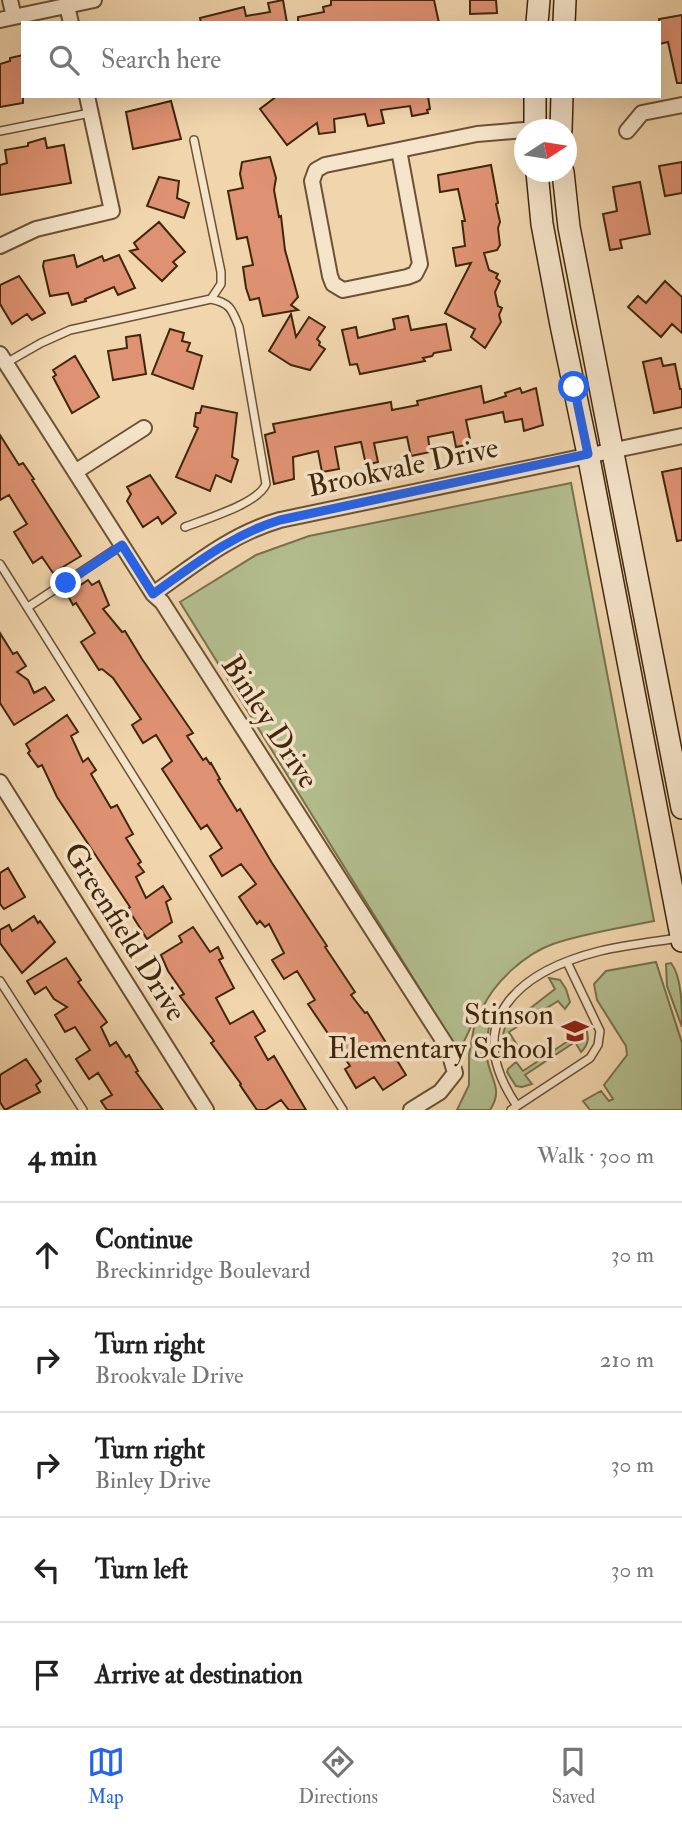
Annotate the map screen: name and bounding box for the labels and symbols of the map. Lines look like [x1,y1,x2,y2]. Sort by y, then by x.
north arrow [514,119,577,182]
route start [558,371,589,402]
street label: Brookvale Drive [304,429,502,505]
route end [50,567,81,598]
street label: Binley Drive [213,648,327,796]
street label: Greenfield Drive [55,836,195,1028]
place label: Stinson Elementary School [328,996,554,1067]
school or university icon: Stinson Elementary School [560,1016,590,1046]

